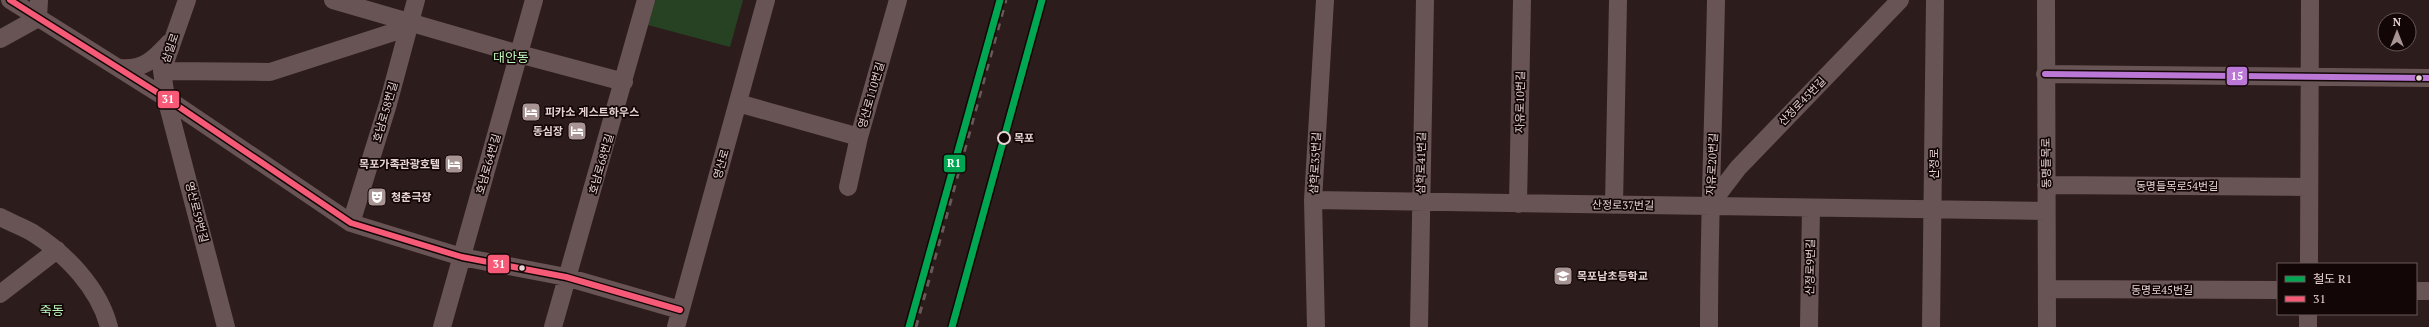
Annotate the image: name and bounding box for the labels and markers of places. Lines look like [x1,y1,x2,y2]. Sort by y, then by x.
unlabelled marker [2414,73,2424,83]
hotel icon: 피카소 게스트하우스 [520,101,542,123]
place label: 피카소 게스트하우스 [545,105,639,119]
hotel icon: 동심장 [566,120,588,142]
place label: 동심장 [533,124,563,138]
marker: 목포 [997,131,1011,145]
place label: 목포 [1014,131,1034,145]
hotel icon: 목포가족관광호텔 [443,153,465,175]
place label: 목포가족관광호텔 [359,157,440,171]
theatre icon: 청춘극장 [366,186,388,208]
place label: 청춘극장 [391,190,431,204]
unlabelled marker [517,263,527,273]
school or university icon: 목포남초등학교 [1552,265,1574,287]
place label: 목포남초등학교 [1577,269,1648,283]

